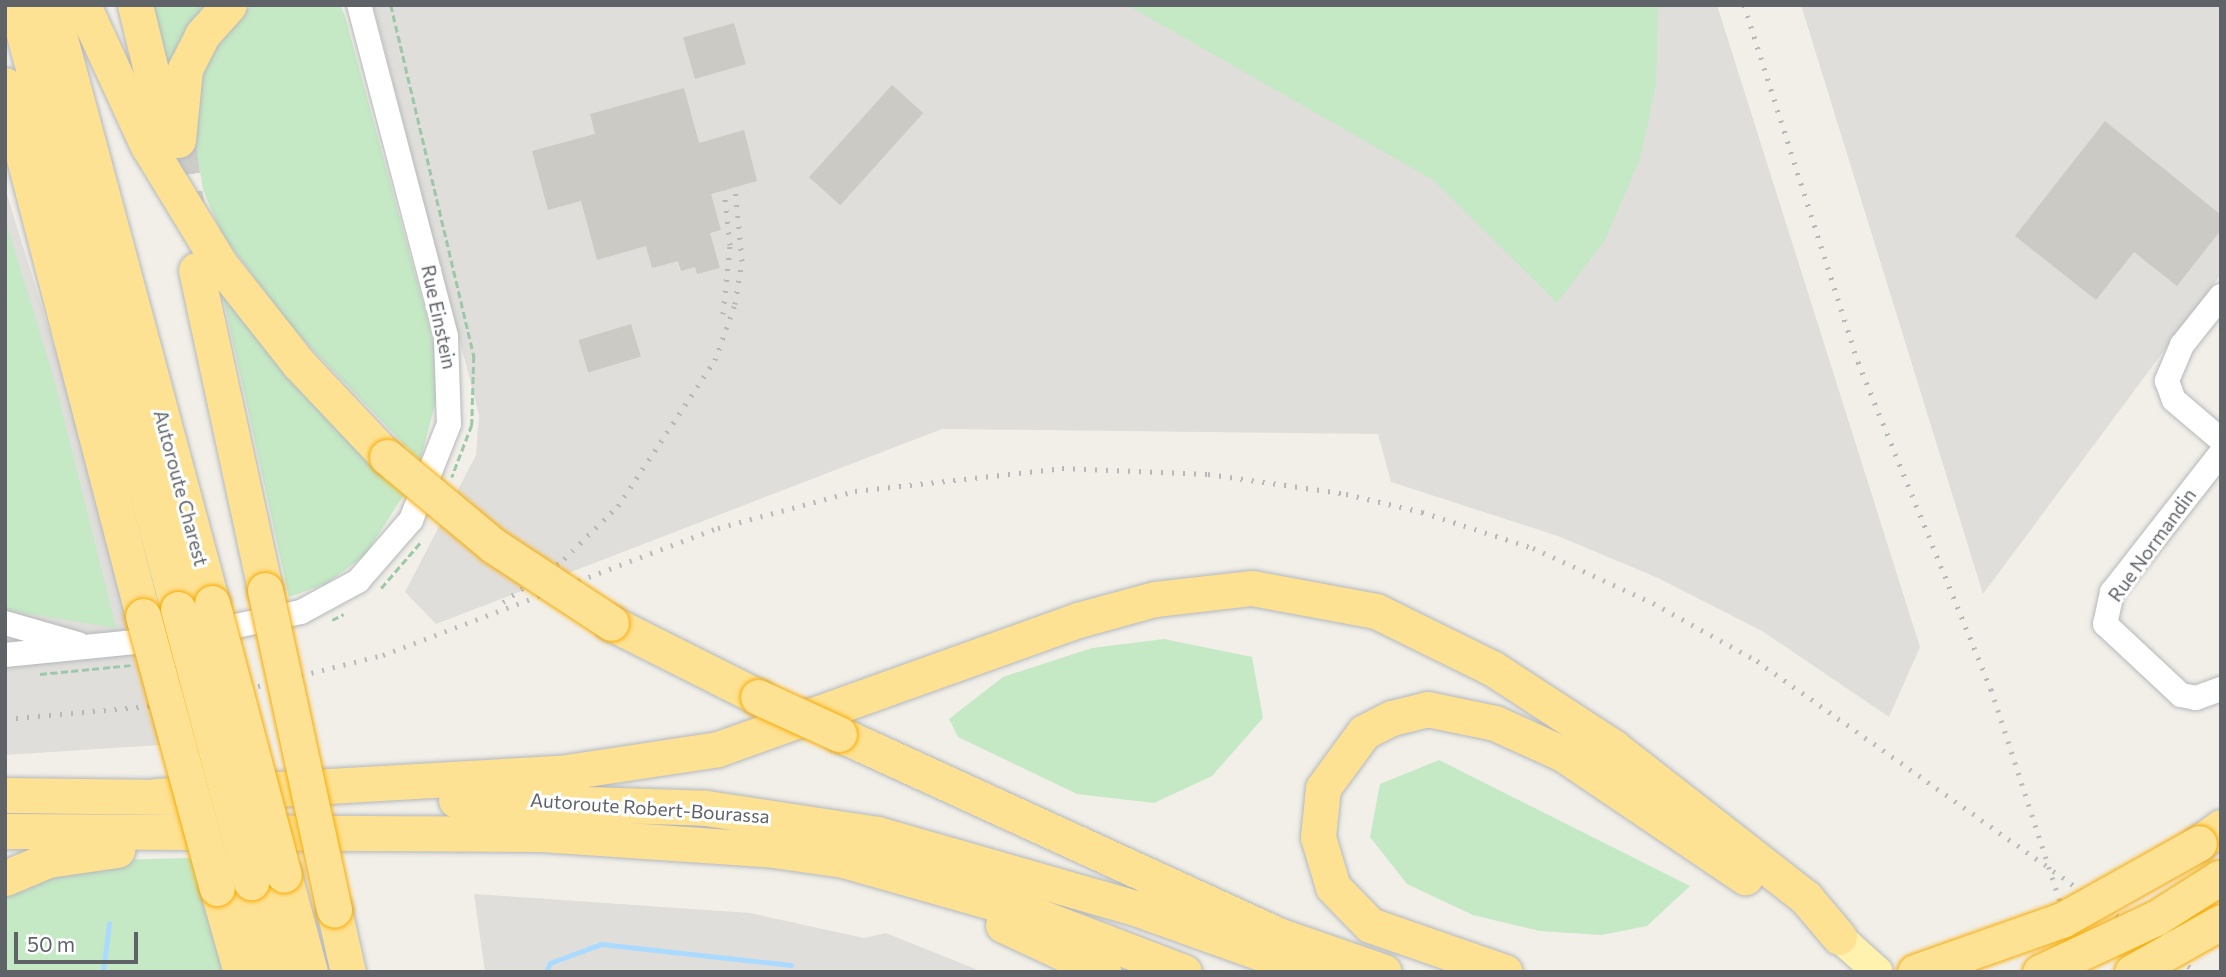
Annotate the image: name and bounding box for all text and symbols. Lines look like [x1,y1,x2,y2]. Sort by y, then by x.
street label: Rue Einstein [417,263,461,371]
street label: Autoroute Charest [149,407,213,569]
street label: Rue Normandin [2103,484,2201,606]
street label: Autoroute Robert-Bourassa [530,788,770,828]
scale bar [18,918,142,962]
text: 50 m [27,931,75,956]

